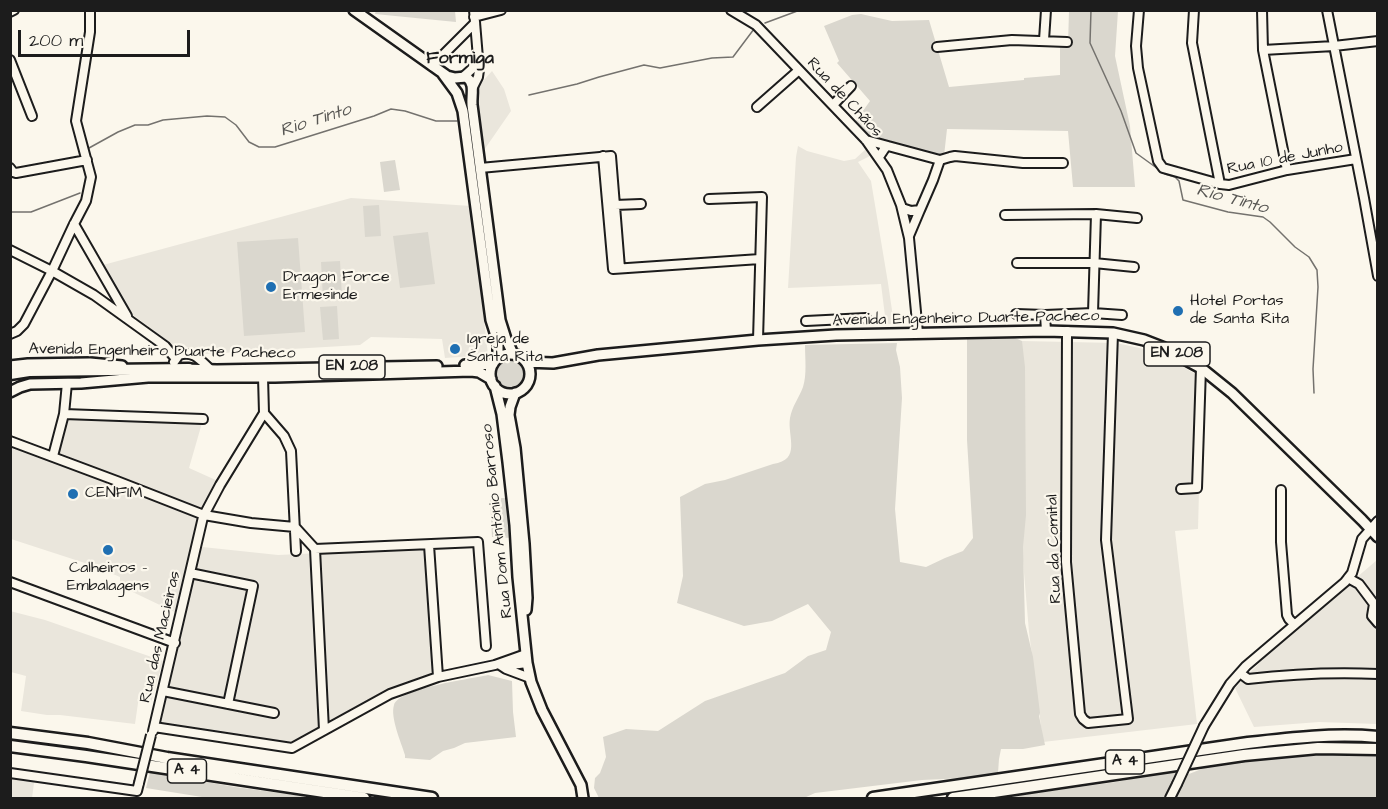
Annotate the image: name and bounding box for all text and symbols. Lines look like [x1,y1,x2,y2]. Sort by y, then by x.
scale bar [21,18,194,56]
text: 200 m [29,28,83,53]
district label: Formiga [426,48,494,70]
street label: Rua de Chãos [802,54,886,142]
water label: Rio Tinto [278,99,354,143]
street label: Rua 10 de Junho [1226,138,1344,180]
water label: Rio Tinto [1194,180,1270,220]
place label: Dragon Force Ermesinde [283,268,390,306]
marker: Dragon Force Ermesinde [264,280,278,294]
place label: Hotel Portas de Santa Rita [1190,292,1289,330]
marker: Hotel Portas de Santa Rita [1171,304,1185,318]
street label: Avenida Engenheiro Duarte Pacheco [832,307,1100,331]
place label: Igreja de Santa Rita [467,330,543,368]
street label: Avenida Engenheiro Duarte Pacheco [28,340,296,364]
marker: Igreja de Santa Rita [448,342,462,356]
road number: EN 208 [1144,342,1210,366]
road number: EN 208 [319,355,385,379]
street label: Rua Dom António Barroso [478,423,518,619]
place label: CENFIM [85,484,143,504]
marker: CENFIM [66,487,80,501]
street label: Rua da Comital [1044,494,1066,604]
marker: Calheiros - Embalagens [101,543,115,557]
place label: Calheiros - Embalagens [67,559,149,597]
street label: Rua das Macieiras [136,569,186,705]
road number: A 4 [1106,750,1144,774]
road number: A 4 [168,759,207,783]

